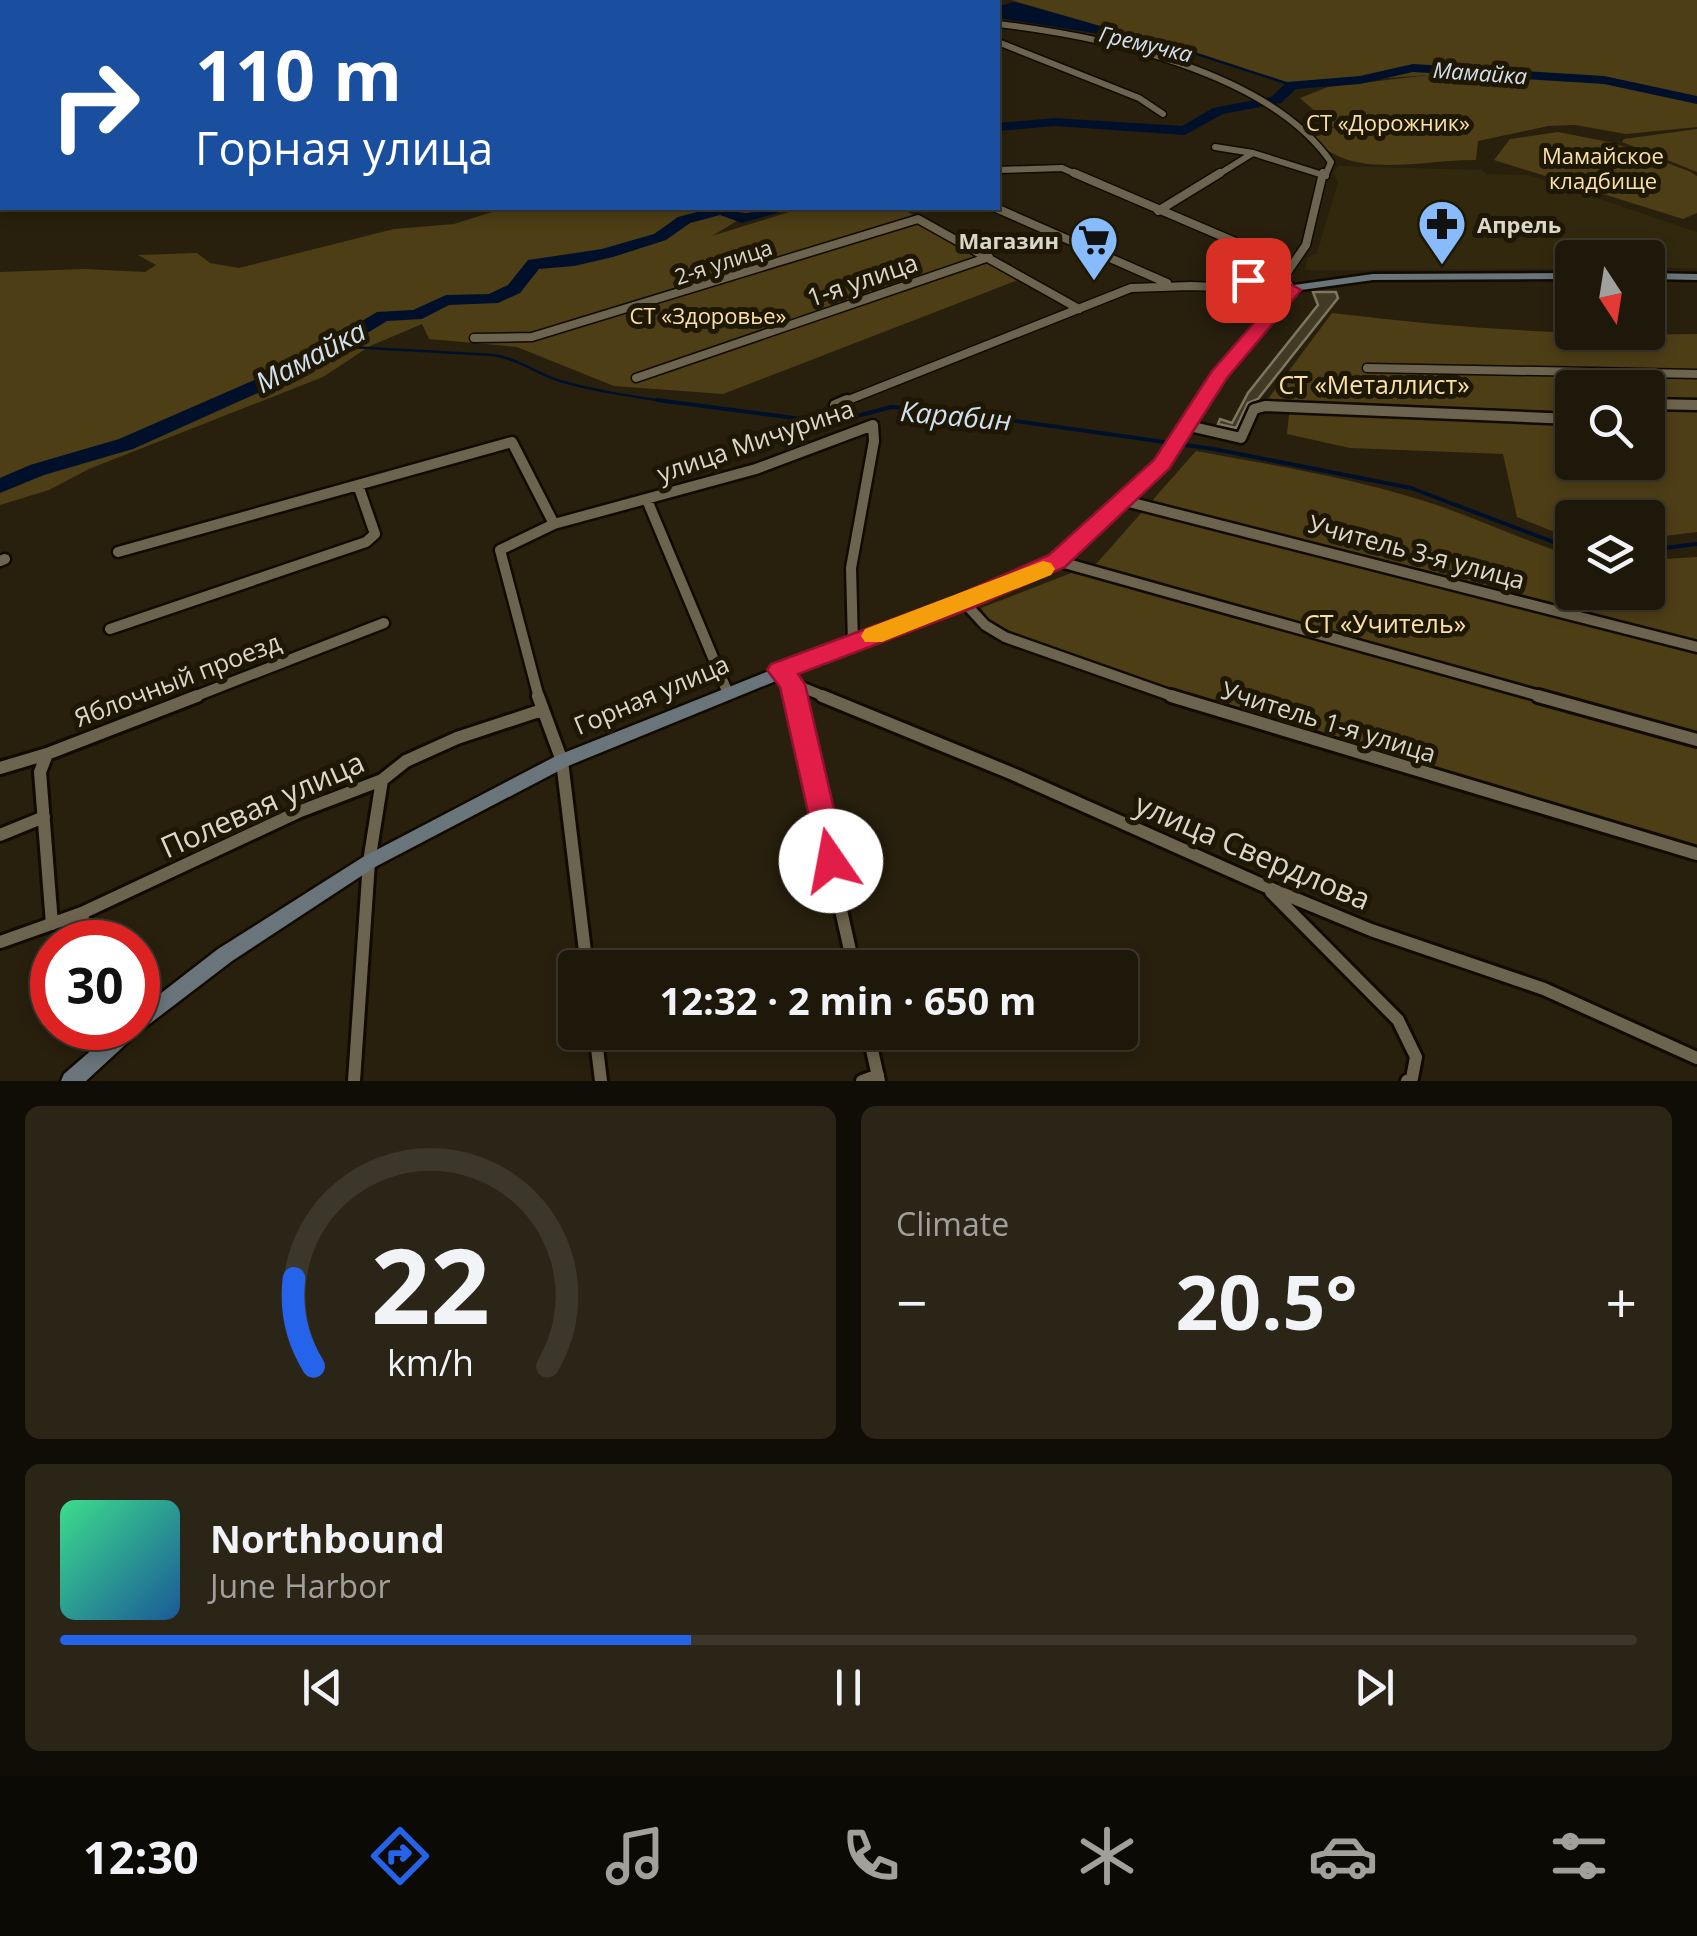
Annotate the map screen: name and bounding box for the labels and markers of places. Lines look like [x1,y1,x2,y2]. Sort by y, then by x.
pharmacy icon: Апрель [1416,198,1468,266]
place label: Апрель [1477,209,1561,239]
supermarket icon: Магазин [1068,214,1120,282]
place label: Магазин [959,225,1059,255]
pin [1206,238,1291,323]

